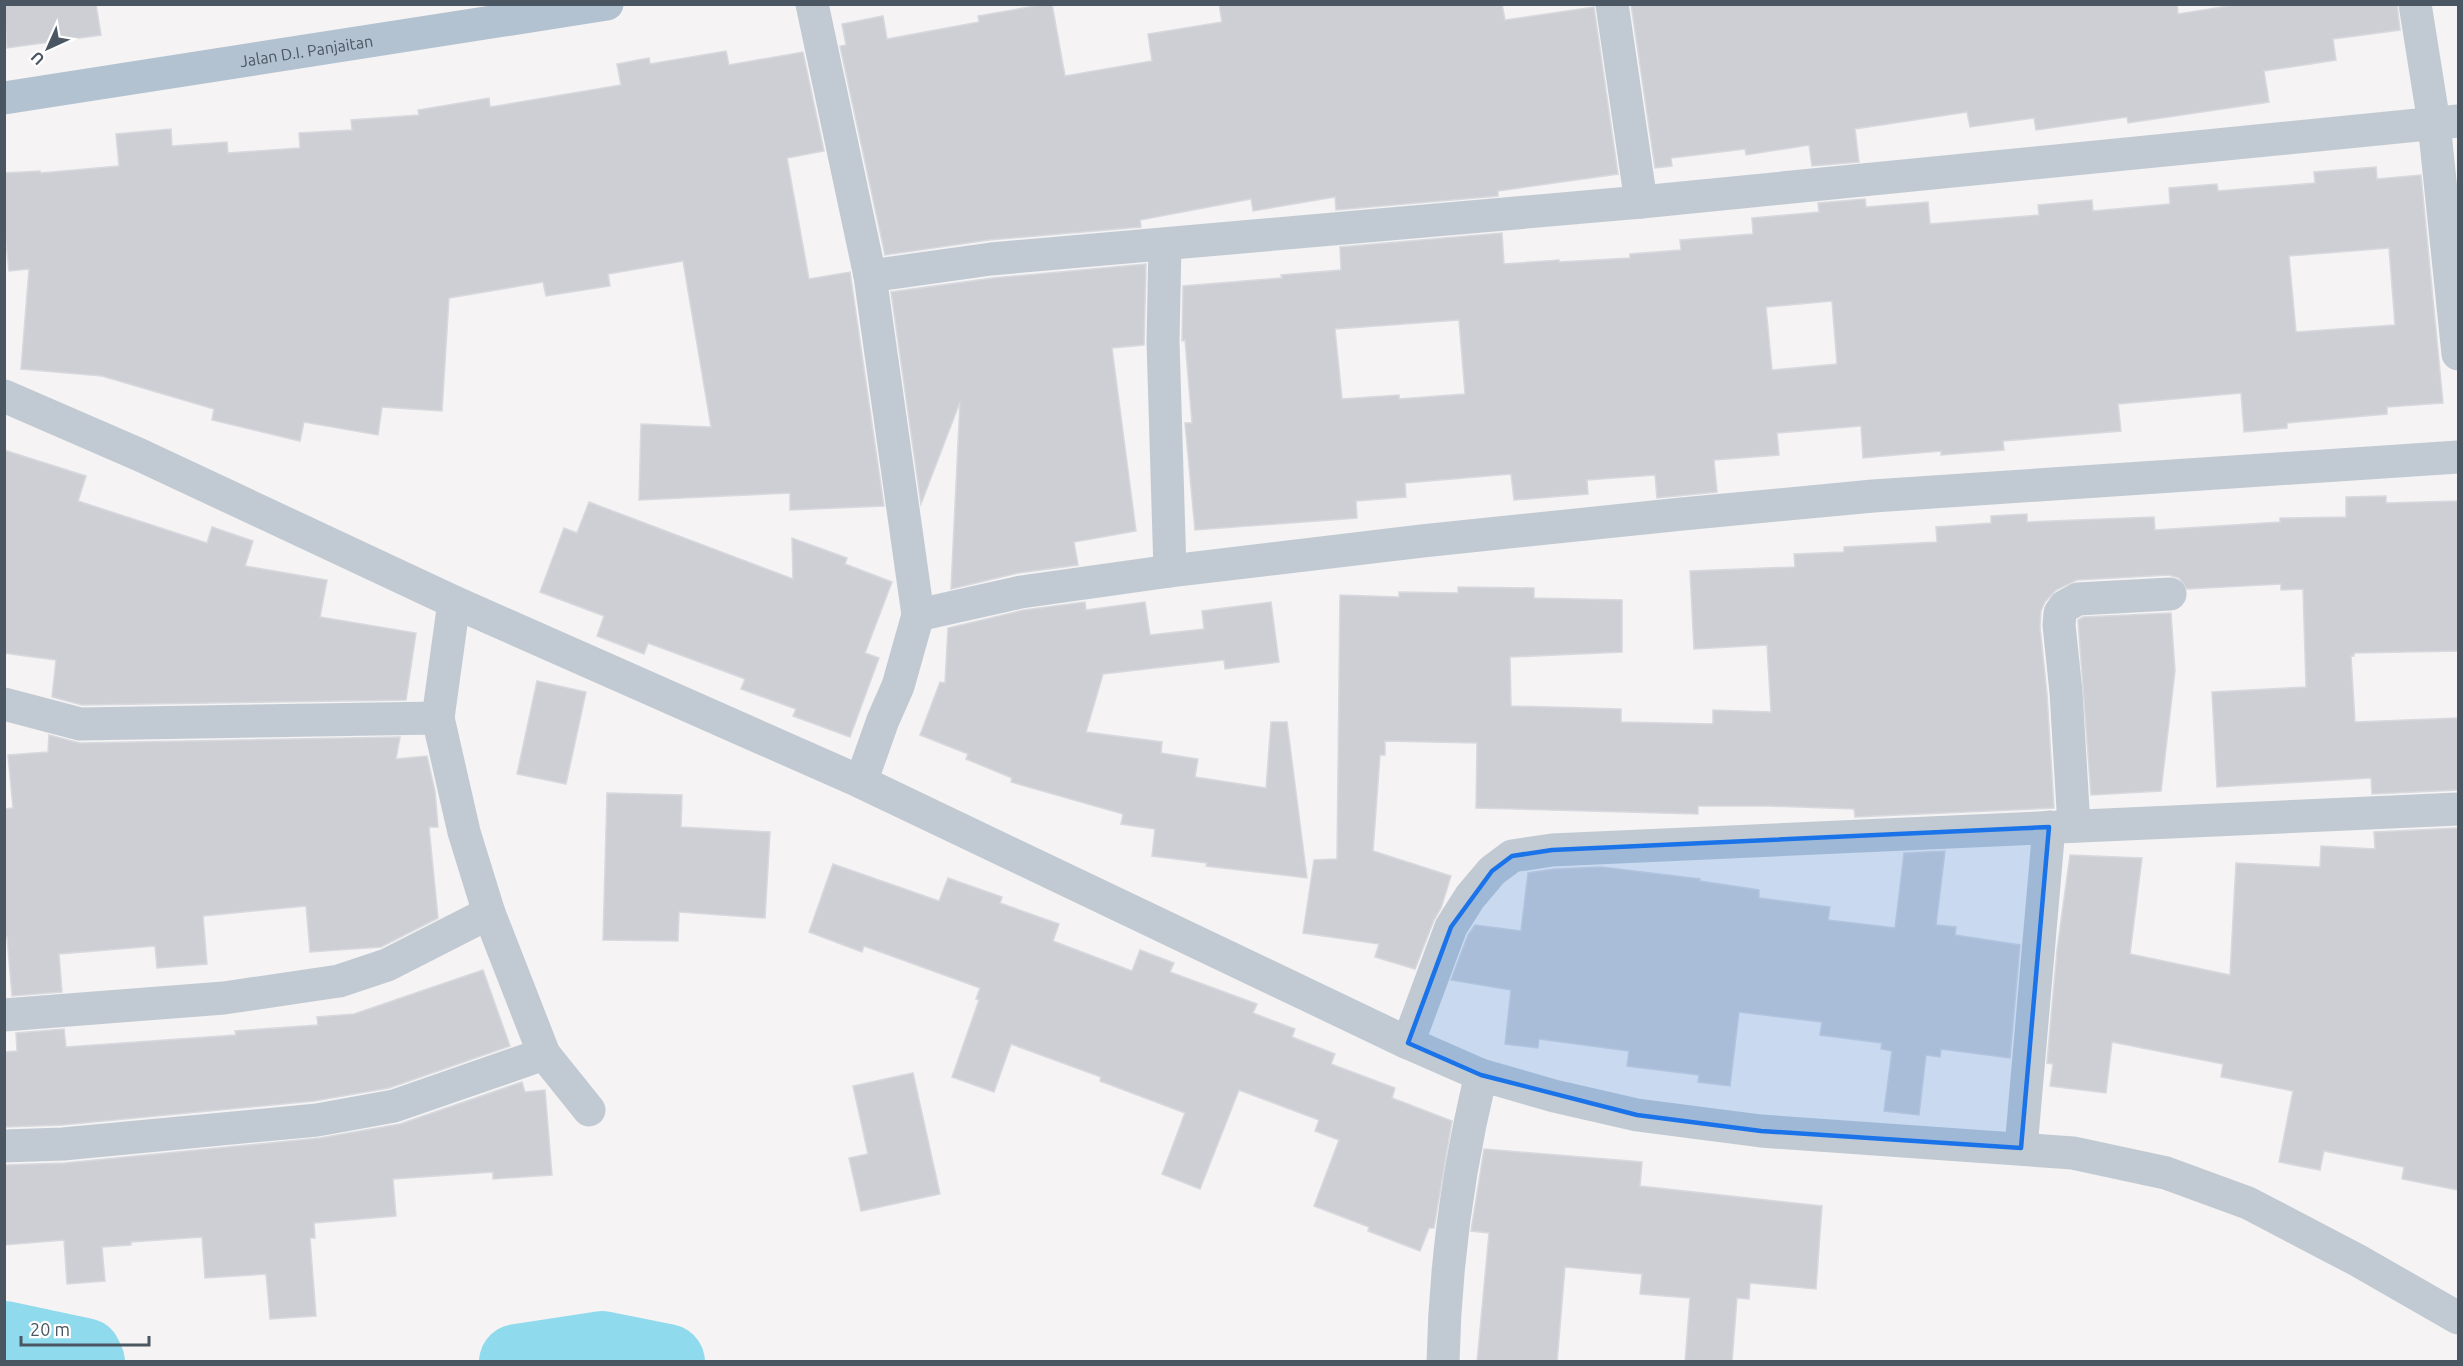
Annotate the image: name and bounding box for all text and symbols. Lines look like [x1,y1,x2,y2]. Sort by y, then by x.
north arrow [18,18,78,78]
street label: Jalan D.I. Panjaitan [239,32,374,70]
text: U [27,48,48,69]
scale bar [21,1309,148,1347]
text: 20 m [30,1319,70,1339]

